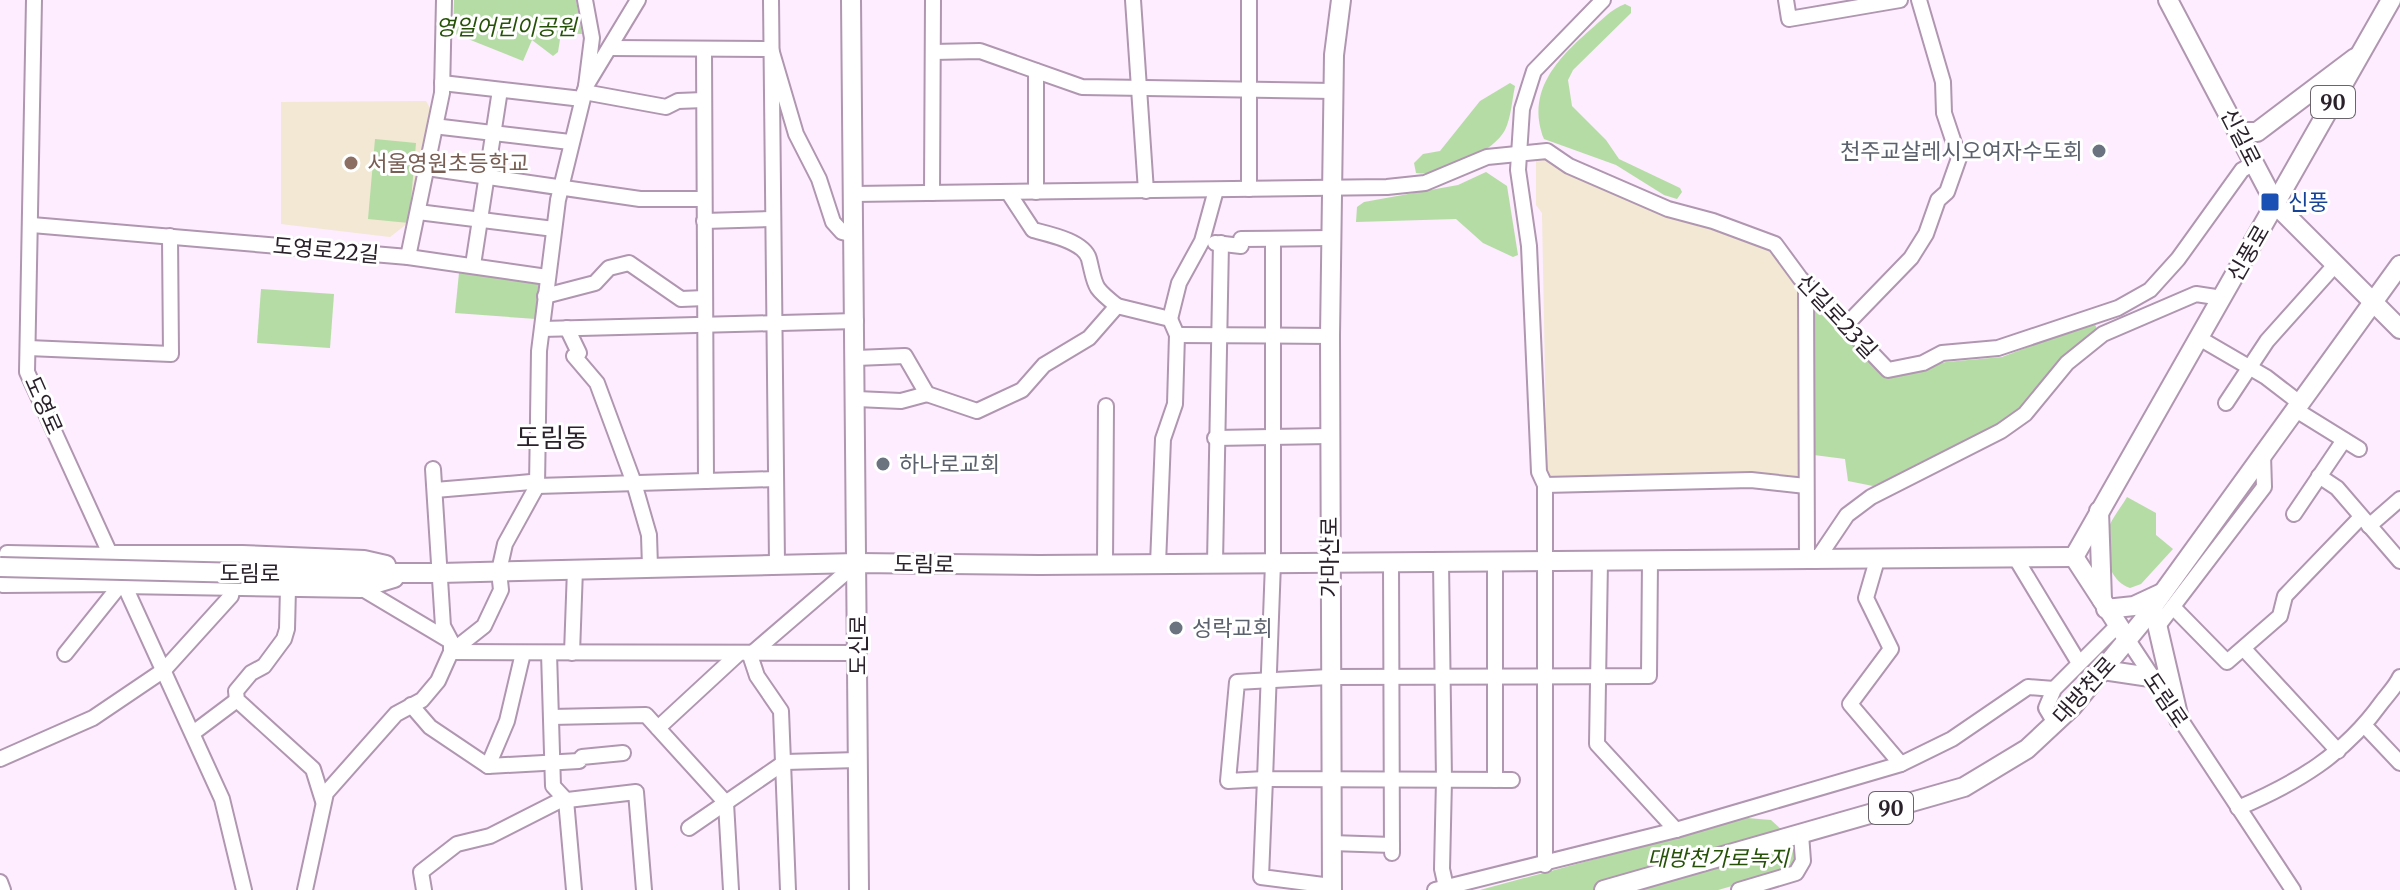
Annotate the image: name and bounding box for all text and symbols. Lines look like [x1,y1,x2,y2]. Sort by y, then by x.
park label: 영일어린이공원 [435,13,579,41]
road number: 90 [2311,86,2355,118]
street label: 신길로 [2215,104,2267,170]
place label: 천주교살레시오여자수도회 [1840,137,2083,165]
marker: 천주교살레시오여자수도회 [2090,142,2108,160]
place label: 서울영원초등학교 [367,149,529,177]
marker: 서울영원초등학교 [342,154,360,172]
place label: 신풍 [2288,188,2328,216]
marker: 신풍 [2259,191,2281,213]
street label: 신풍로 [2221,220,2275,286]
street label: 도영로22길 [272,231,380,269]
street label: 신길로23길 [1791,268,1883,364]
street label: 도영로 [19,372,69,438]
district label: 도림동 [516,421,588,454]
place label: 하나로교회 [899,450,1000,478]
marker: 하나로교회 [874,455,892,473]
street label: 가마산로 [1315,517,1343,597]
street label: 도림로 [893,549,955,579]
street label: 도림로 [220,559,280,587]
place label: 성락교회 [1192,614,1273,642]
street label: 도신로 [844,615,872,675]
marker: 성락교회 [1167,619,1185,637]
street label: 대방천로 [2047,651,2121,729]
street label: 도림로 [2137,667,2195,733]
road number: 90 [1869,792,1913,824]
park label: 대방천가로녹지 [1647,844,1791,872]

